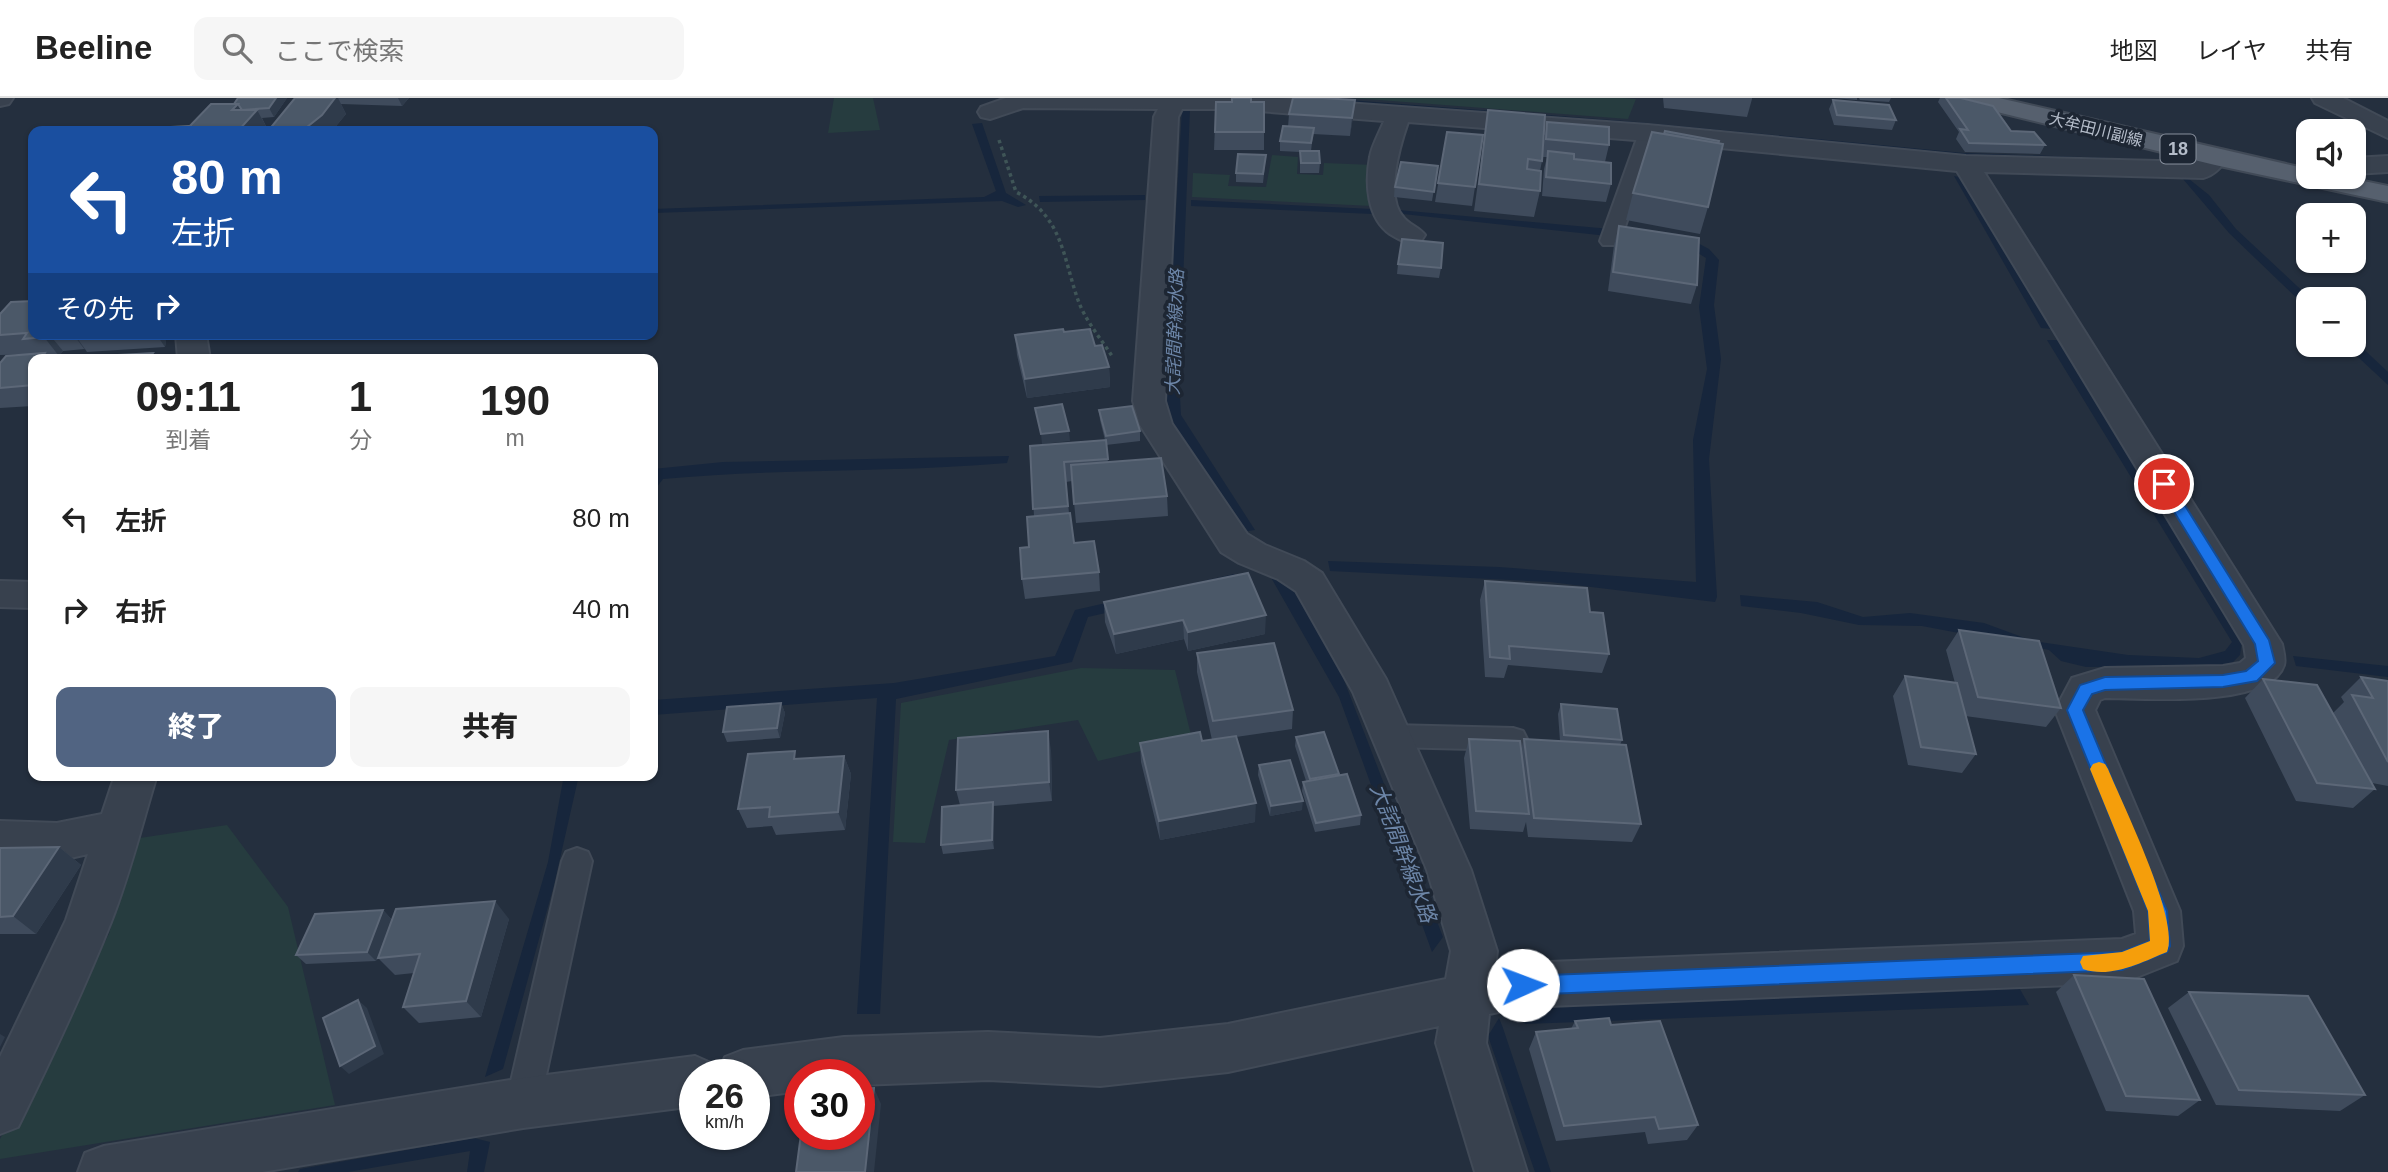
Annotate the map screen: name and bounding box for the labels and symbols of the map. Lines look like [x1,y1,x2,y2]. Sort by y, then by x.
street label: 大牟田川副線 [2047,110,2145,149]
road number: 18 [2160,134,2196,164]
water label: 大詫間幹線水路 [1163,267,1187,395]
pin [2134,454,2194,514]
water label: 大詫間幹線水路 [1366,780,1441,927]
position arrow [1486,948,1560,1022]
speed limit sign: 30 [784,1059,875,1150]

